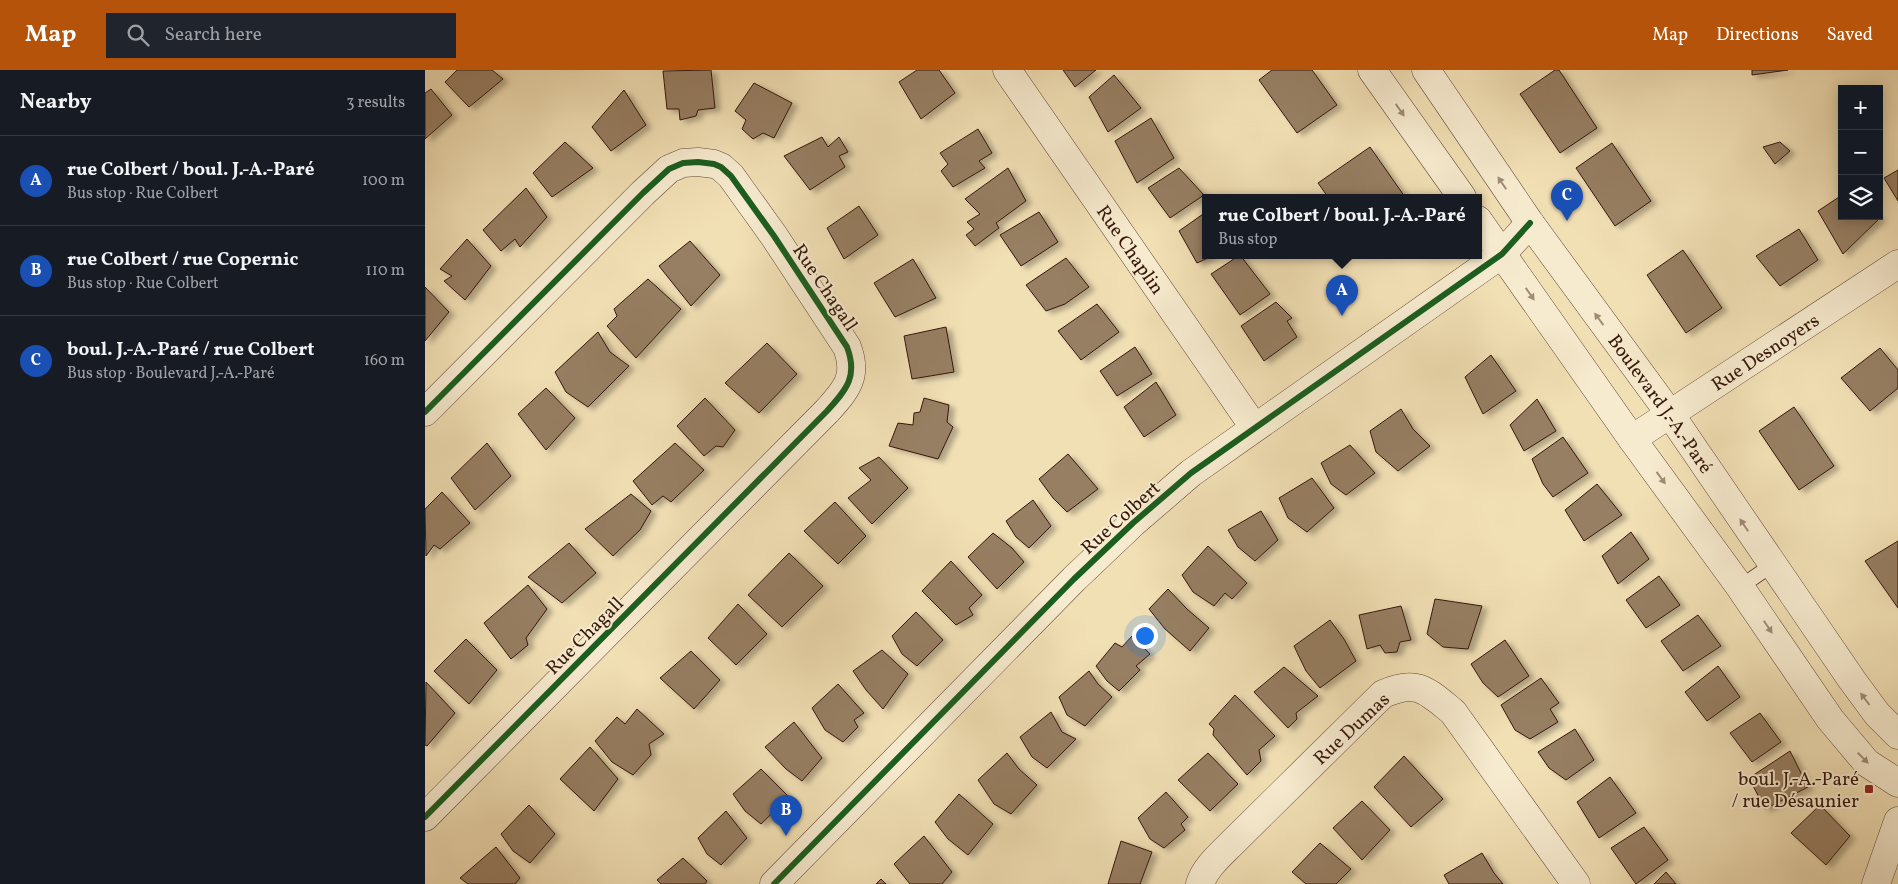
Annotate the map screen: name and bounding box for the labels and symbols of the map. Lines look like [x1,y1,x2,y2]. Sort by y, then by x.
one-way arrow [1395,103,1405,117]
one-way arrow [1497,176,1507,190]
pin: C [1551,180,1583,221]
street label: Rue Chaplin [1089,201,1169,300]
street label: Rue Chagall [786,239,863,337]
pin: A [1326,275,1358,316]
one-way arrow [1525,287,1535,300]
street label: Rue Desnoyers [1707,308,1825,398]
one-way arrow [1594,313,1605,326]
street label: Boulevard J.-A.-Paré [1601,330,1718,479]
one-way arrow [1656,471,1666,485]
street label: Rue Colbert [1076,476,1167,561]
one-way arrow [1739,518,1749,532]
street label: Rue Chagall [541,592,630,681]
one-way arrow [1763,620,1773,634]
your location [1132,623,1158,649]
street label: Rue Dumas [1309,687,1396,772]
one-way arrow [1860,693,1871,706]
one-way arrow [1857,752,1869,764]
place label: boul. J.-A.-Paré / rue Désaunier [1732,767,1859,815]
marker: boul. J.-A.-Paré / rue Désaunier [1863,783,1875,795]
pin: B [770,795,802,836]

